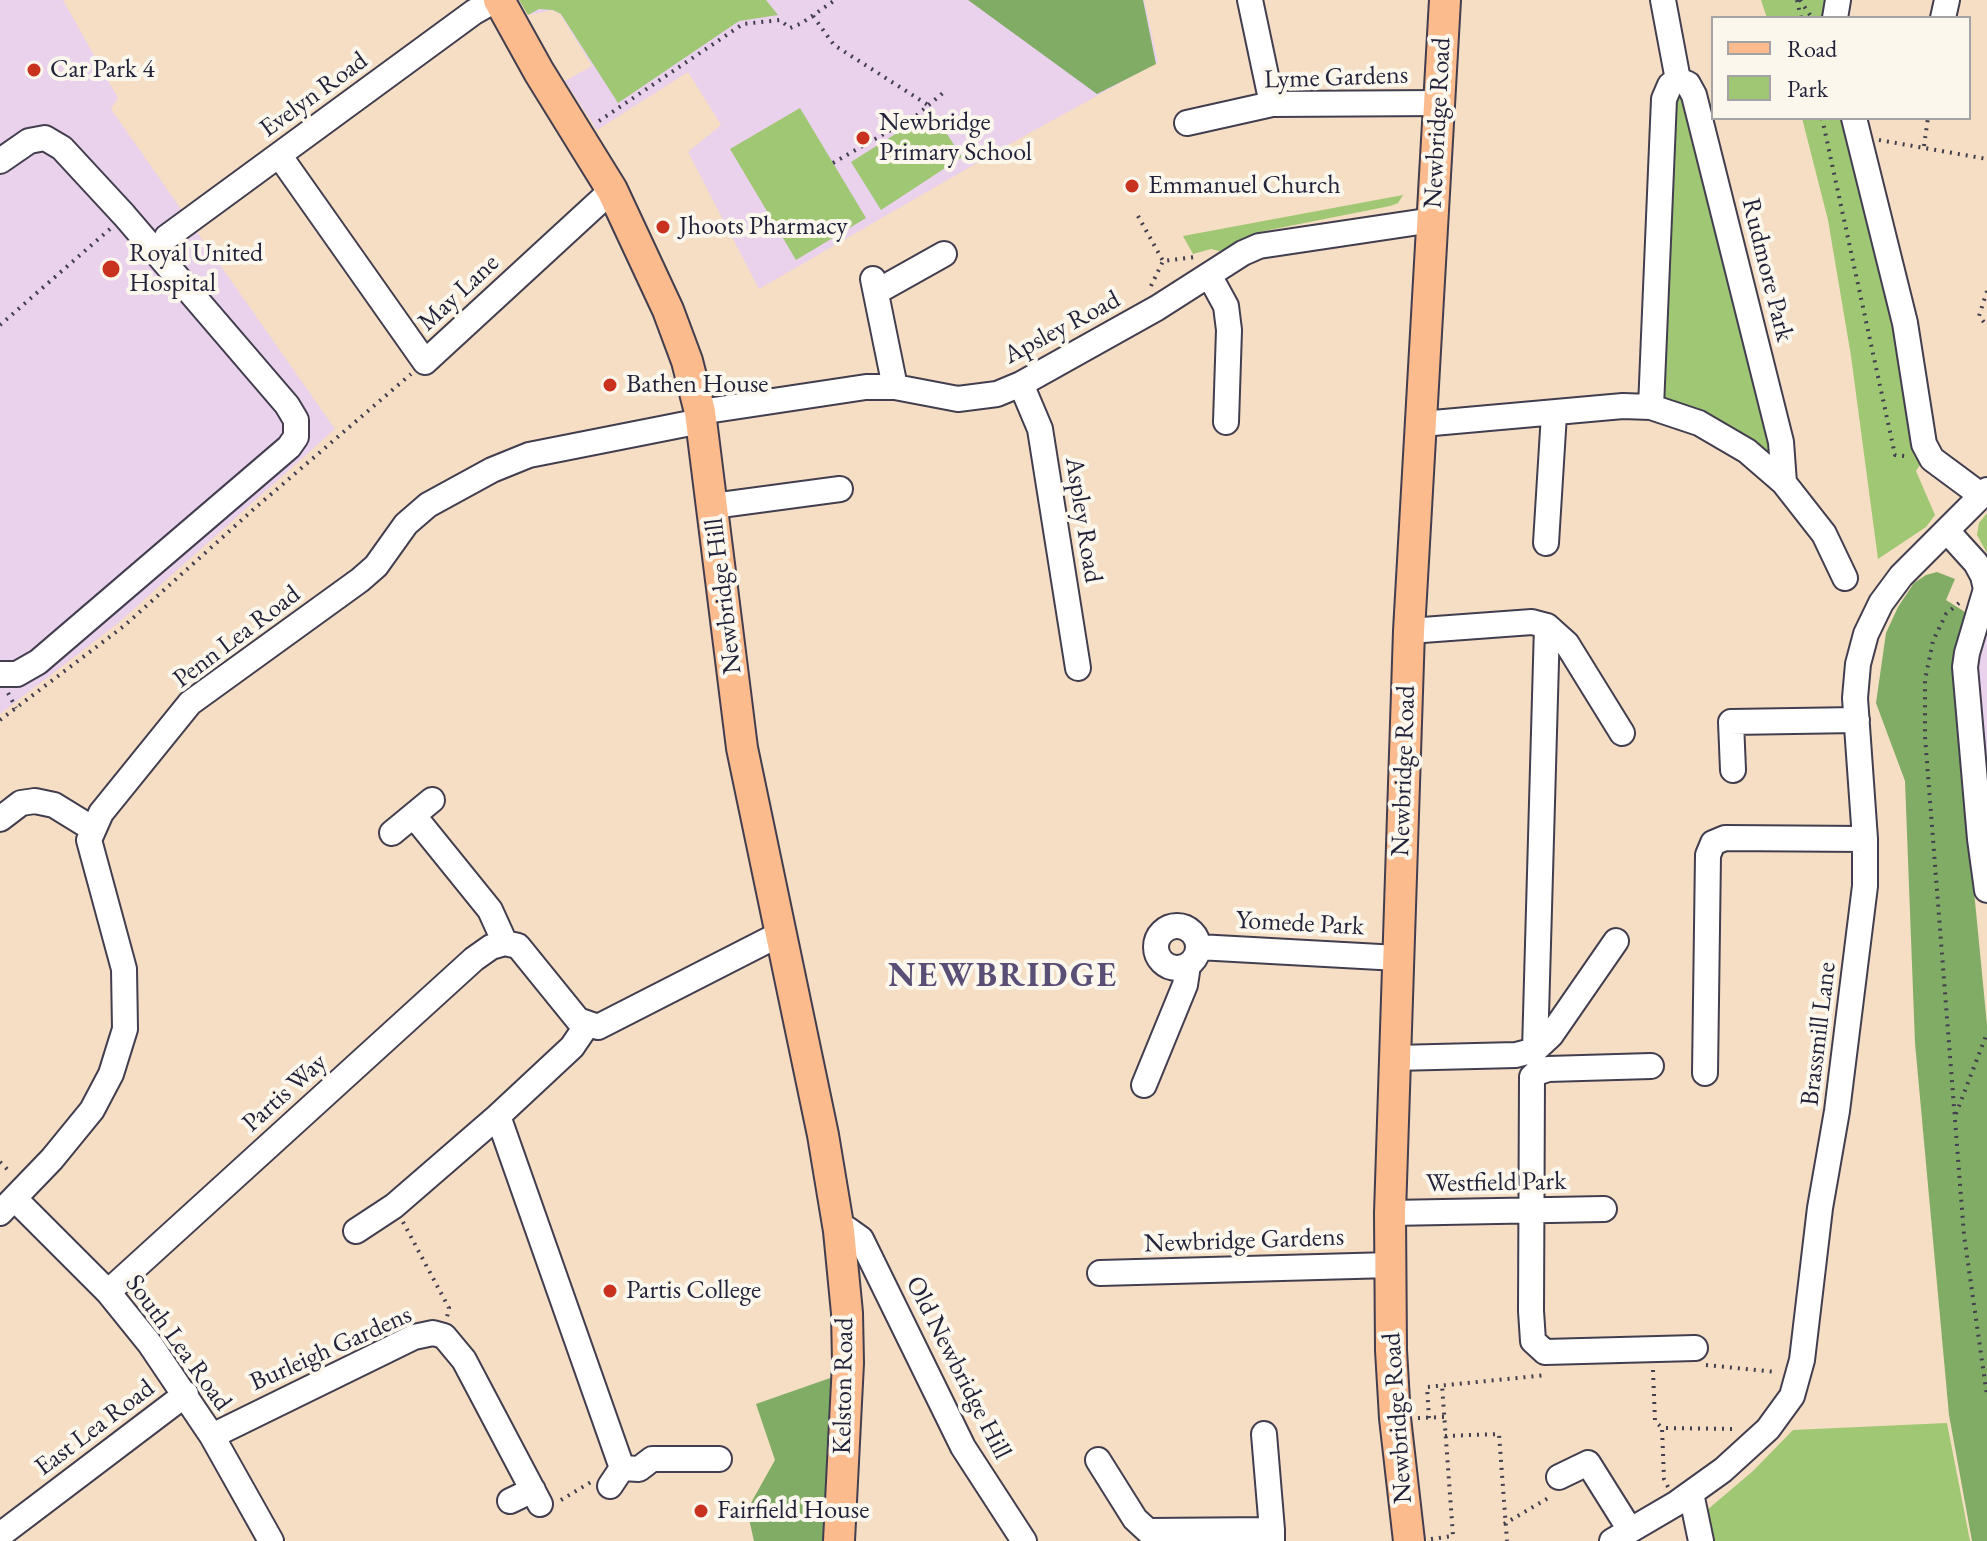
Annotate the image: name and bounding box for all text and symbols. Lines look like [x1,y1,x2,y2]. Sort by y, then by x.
legend [1711,16,1971,120]
text: Road [1787,33,1837,64]
street label: Newbridge Road [1418,37,1458,209]
street label: Evelyn Road [254,45,374,145]
place label: Car Park 4 [50,54,155,86]
street label: Lyme Gardens [1263,60,1409,96]
marker: Car Park 4 [25,61,43,79]
text: Park [1787,73,1828,104]
place label: Newbridge Primary School [879,107,1032,168]
marker: Newbridge Primary School [854,129,872,147]
place label: Emmanuel Church [1148,170,1341,202]
marker: Emmanuel Church [1123,177,1141,195]
street label: Rudmore Park [1734,195,1800,345]
place label: Jhoots Pharmacy [679,211,848,243]
marker: Jhoots Pharmacy [654,218,672,236]
place label: Royal United Hospital [129,238,263,300]
street label: May Lane [412,248,506,338]
marker: Royal United Hospital [100,258,122,280]
street label: Apsley Road [998,284,1126,372]
place label: Bathen House [626,369,768,401]
marker: Bathen House [601,376,619,394]
street label: Aspley Road [1058,455,1108,585]
street label: Newbridge Hill [699,516,749,676]
street label: Penn Lea Road [167,579,307,695]
street label: Newbridge Road [1385,685,1423,857]
street label: Yomede Park [1235,905,1365,943]
district label: NEWBRIDGE [888,957,1118,997]
street label: Brassmill Lane [1795,960,1843,1108]
street label: Partis Way [236,1047,334,1139]
street label: Westfield Park [1426,1166,1566,1200]
street label: Newbridge Gardens [1143,1222,1345,1260]
street label: South Lea Road [118,1269,238,1417]
street label: Old Newbridge Hill [898,1271,1018,1465]
place label: Partis College [626,1275,761,1307]
marker: Partis College [601,1282,619,1300]
street label: Burleigh Gardens [245,1299,417,1399]
street label: Kelston Road [827,1317,861,1455]
street label: Newbridge Road [1376,1332,1420,1504]
street label: East Lea Road [29,1373,161,1483]
place label: Fairfield House [717,1495,869,1527]
marker: Fairfield House [692,1502,710,1520]

